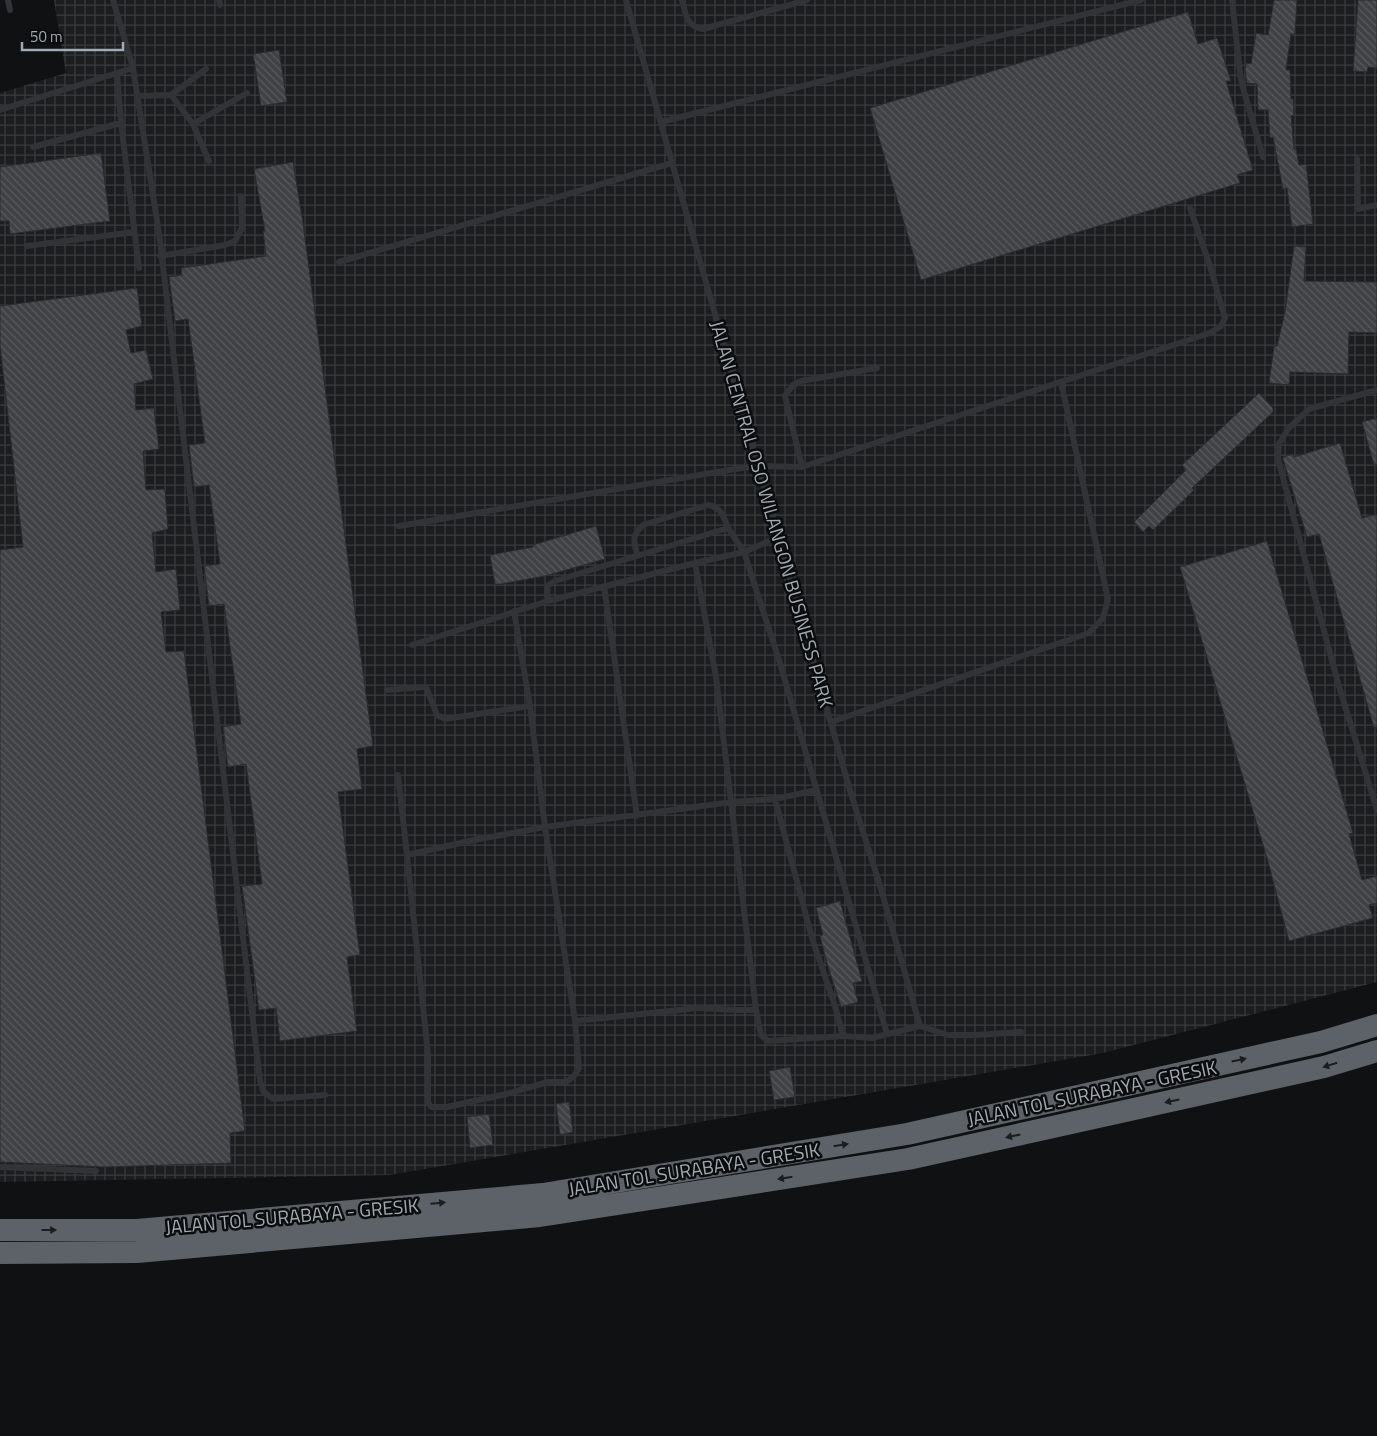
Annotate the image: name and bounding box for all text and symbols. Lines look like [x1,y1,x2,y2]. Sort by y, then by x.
scale bar [22,20,124,52]
text: 50 m [30,25,63,48]
street label: JALAN CENTRAL OSO WILANGON BUSINESS PARK [703,317,842,711]
street label: JALAN TOL SURABAYA - GRESIK [965,1052,1219,1133]
one-way arrow [1232,1056,1247,1064]
one-way arrow [1323,1062,1338,1070]
one-way arrow [1164,1097,1179,1105]
one-way arrow [1006,1132,1021,1140]
street label: JALAN TOL SURABAYA - GRESIK [566,1134,822,1203]
one-way arrow [833,1140,849,1148]
one-way arrow [776,1174,792,1182]
street label: JALAN TOL SURABAYA - GRESIK [164,1190,420,1241]
one-way arrow [430,1199,446,1207]
one-way arrow [41,1226,57,1234]

